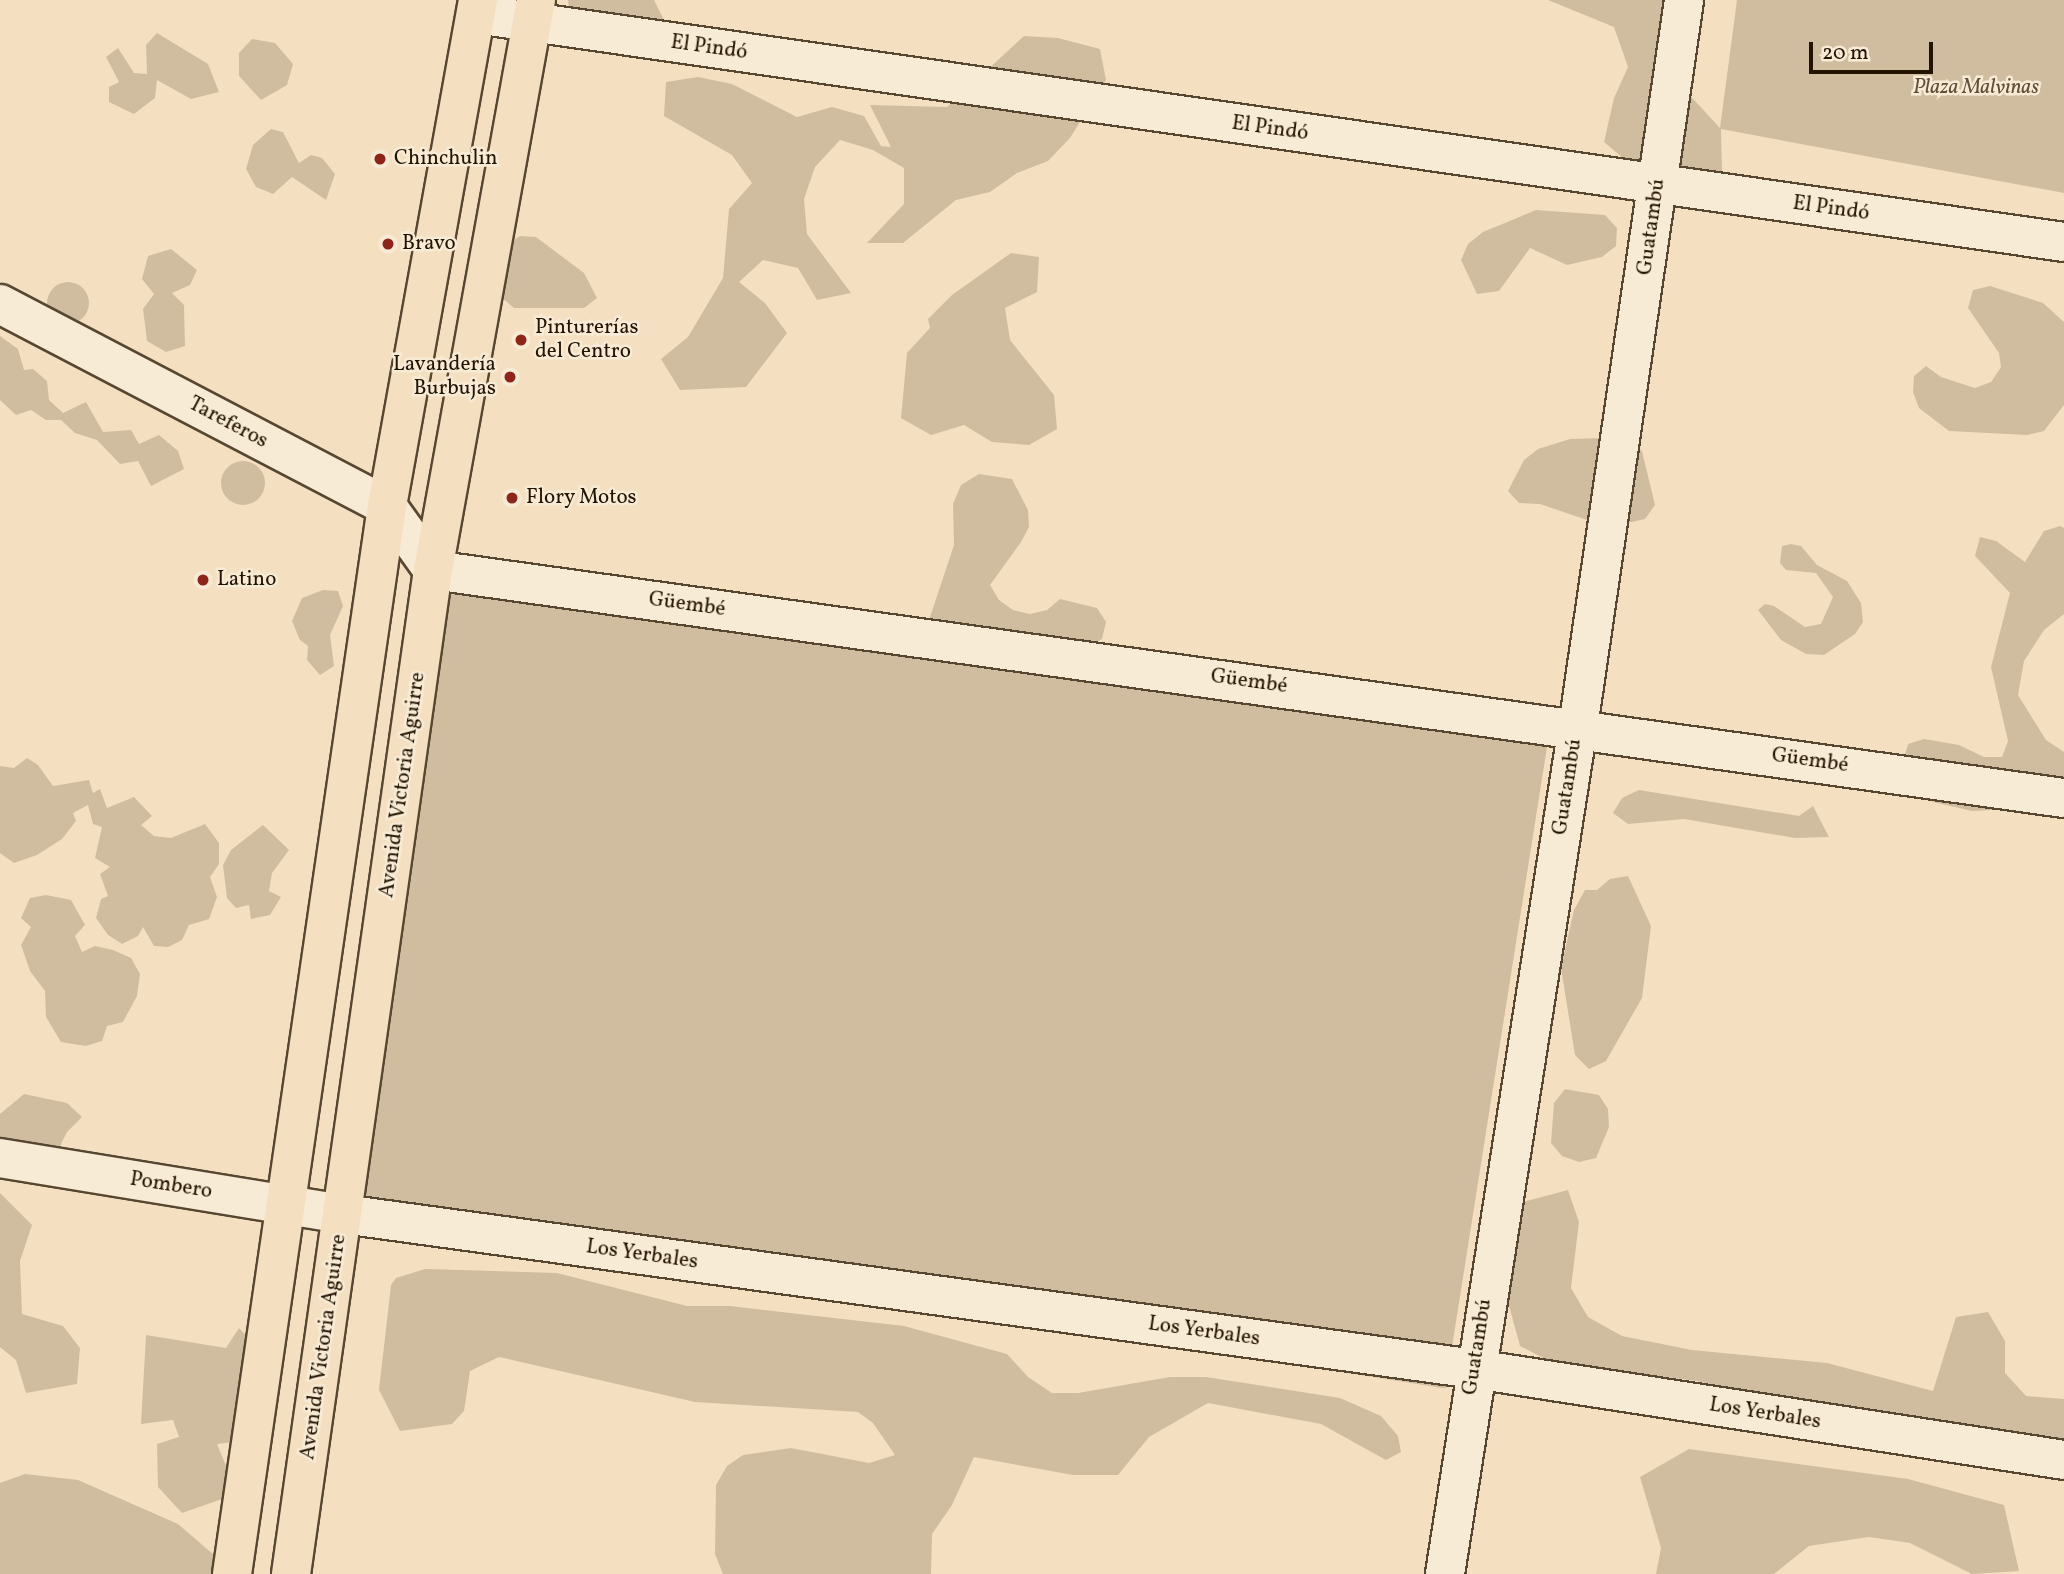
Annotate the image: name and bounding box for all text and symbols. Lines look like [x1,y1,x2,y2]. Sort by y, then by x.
scale bar [1812,28,1936,72]
street label: El Pindó [669,30,749,66]
text: 20 m [1822,39,1868,68]
park label: Plaza Malvinas [1913,75,2039,101]
street label: El Pindó [1230,111,1310,147]
place label: Chinchulin [394,146,497,172]
marker: Chinchulin [372,151,388,167]
street label: Guatambú [1633,177,1671,277]
street label: El Pindó [1791,191,1871,227]
place label: Bravo [402,231,456,257]
marker: Bravo [380,236,396,252]
place label: Pinturerías del Centro [535,315,639,365]
marker: Pinturerías del Centro [513,332,529,348]
place label: Lavandería Burbujas [393,352,496,402]
marker: Lavandería Burbujas [502,369,518,385]
street label: Tareferos [184,392,272,454]
place label: Flory Motos [526,485,637,511]
marker: Flory Motos [504,490,520,506]
place label: Latino [217,567,276,593]
marker: Latino [195,572,211,588]
street label: Güembé [647,587,727,623]
street label: Güembé [1209,664,1289,700]
street label: Avenida Victoria Aguirre [375,670,431,900]
street label: Guatambú [1548,737,1588,837]
street label: Güembé [1770,743,1850,779]
street label: Pombero [128,1167,214,1205]
street label: Avenida Victoria Aguirre [296,1232,352,1462]
street label: Los Yerbales [584,1235,700,1275]
street label: Guatambú [1458,1297,1498,1397]
street label: Los Yerbales [1146,1312,1262,1352]
street label: Los Yerbales [1707,1393,1823,1435]

